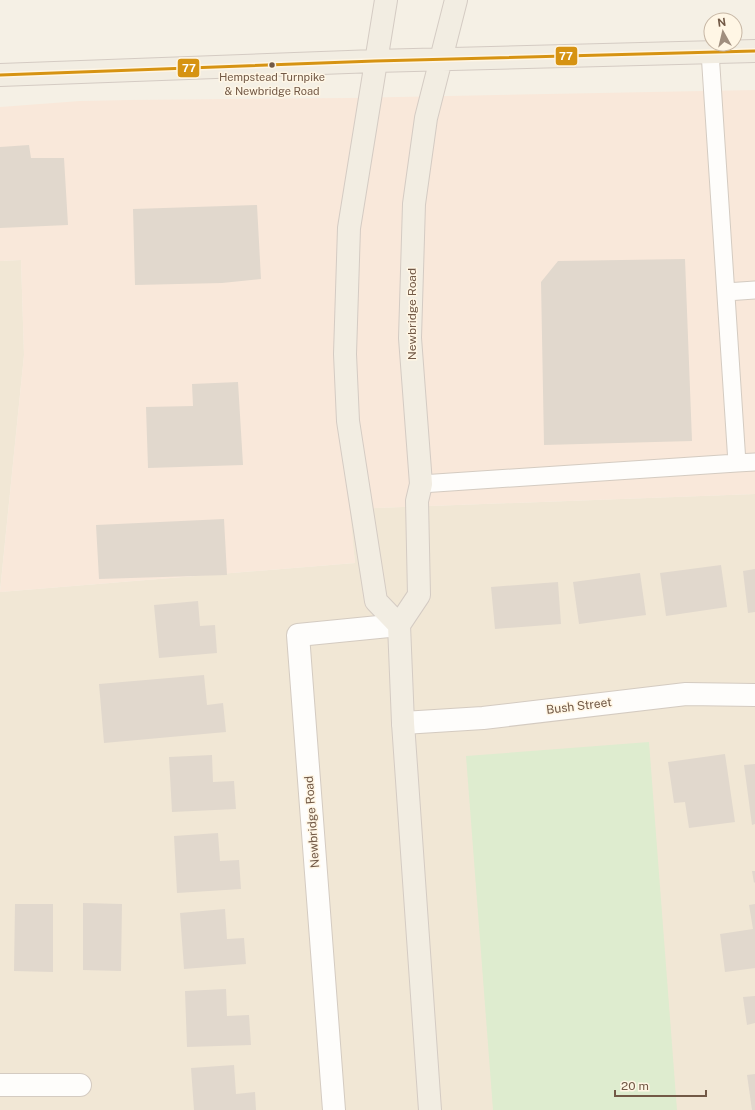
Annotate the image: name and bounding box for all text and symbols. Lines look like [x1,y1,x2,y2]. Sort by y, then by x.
north arrow [703,12,743,52]
text: N [717,16,727,29]
line badge: 77 [555,46,578,66]
text: 77 [559,50,573,62]
line badge: 77 [177,58,200,78]
marker: Hempstead Turnpike & Newbridge Road [267,60,277,70]
text: 77 [182,62,196,74]
place label: Hempstead Turnpike & Newbridge Road [219,71,325,97]
street label: Newbridge Road [405,268,419,360]
street label: Bush Street [545,695,613,717]
street label: Newbridge Road [302,775,322,869]
scale bar [615,1072,706,1098]
text: 20 m [621,1079,649,1093]

